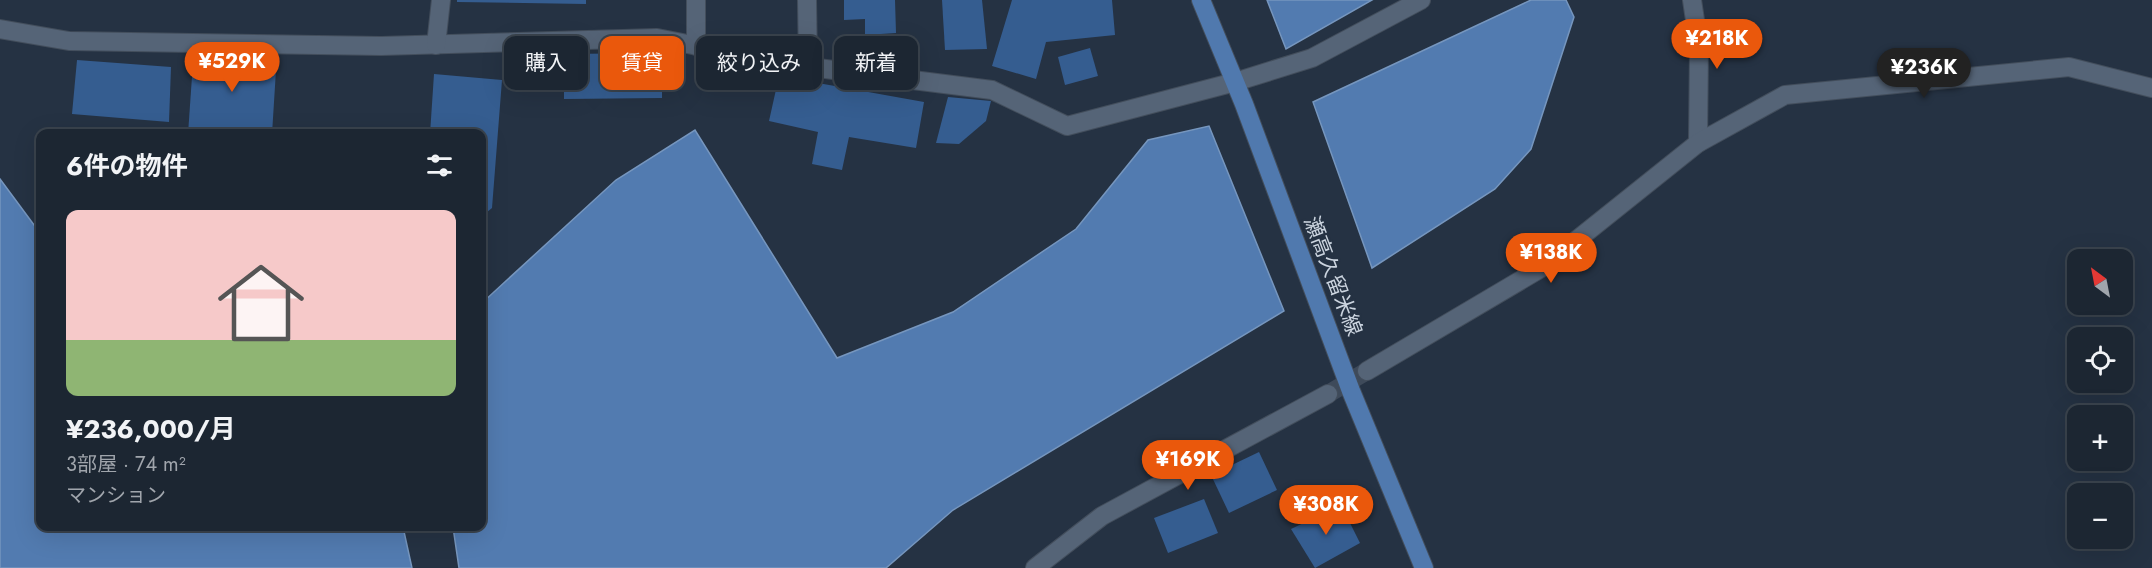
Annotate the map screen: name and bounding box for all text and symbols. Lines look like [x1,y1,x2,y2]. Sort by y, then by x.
pin: ¥218K [1675,19,1759,70]
text: ¥218K [1685,24,1749,53]
chip: 購入 [504,36,588,90]
chip: 賃貸 [600,36,684,90]
chip: 絞り込み [696,36,822,90]
chip: 新着 [834,36,918,90]
pin: ¥529K [190,42,274,93]
text: ¥529K [199,47,265,76]
pin: ¥236K [1882,48,1966,99]
text: ¥236K [1891,53,1957,82]
text: 6件の物件 [66,147,187,185]
icon: filters [423,149,456,182]
street label: 瀬高久留米線 [1296,212,1370,340]
pin: ¥138K [1509,233,1593,284]
text: ¥138K [1520,238,1582,267]
icon: home [207,249,315,357]
north arrow [2067,249,2133,315]
map controls [2067,249,2133,549]
button: locate [2067,327,2133,393]
button: + [2067,405,2133,471]
text: ¥236,000/月 [66,410,236,448]
pin: ¥169K [1146,440,1230,491]
text: ¥169K [1156,445,1220,474]
text: 3部屋 · 74 m² [66,450,186,479]
text: マンション [66,481,166,510]
button: − [2067,483,2133,549]
pin: ¥308K [1284,485,1368,536]
text: ¥308K [1293,490,1359,519]

